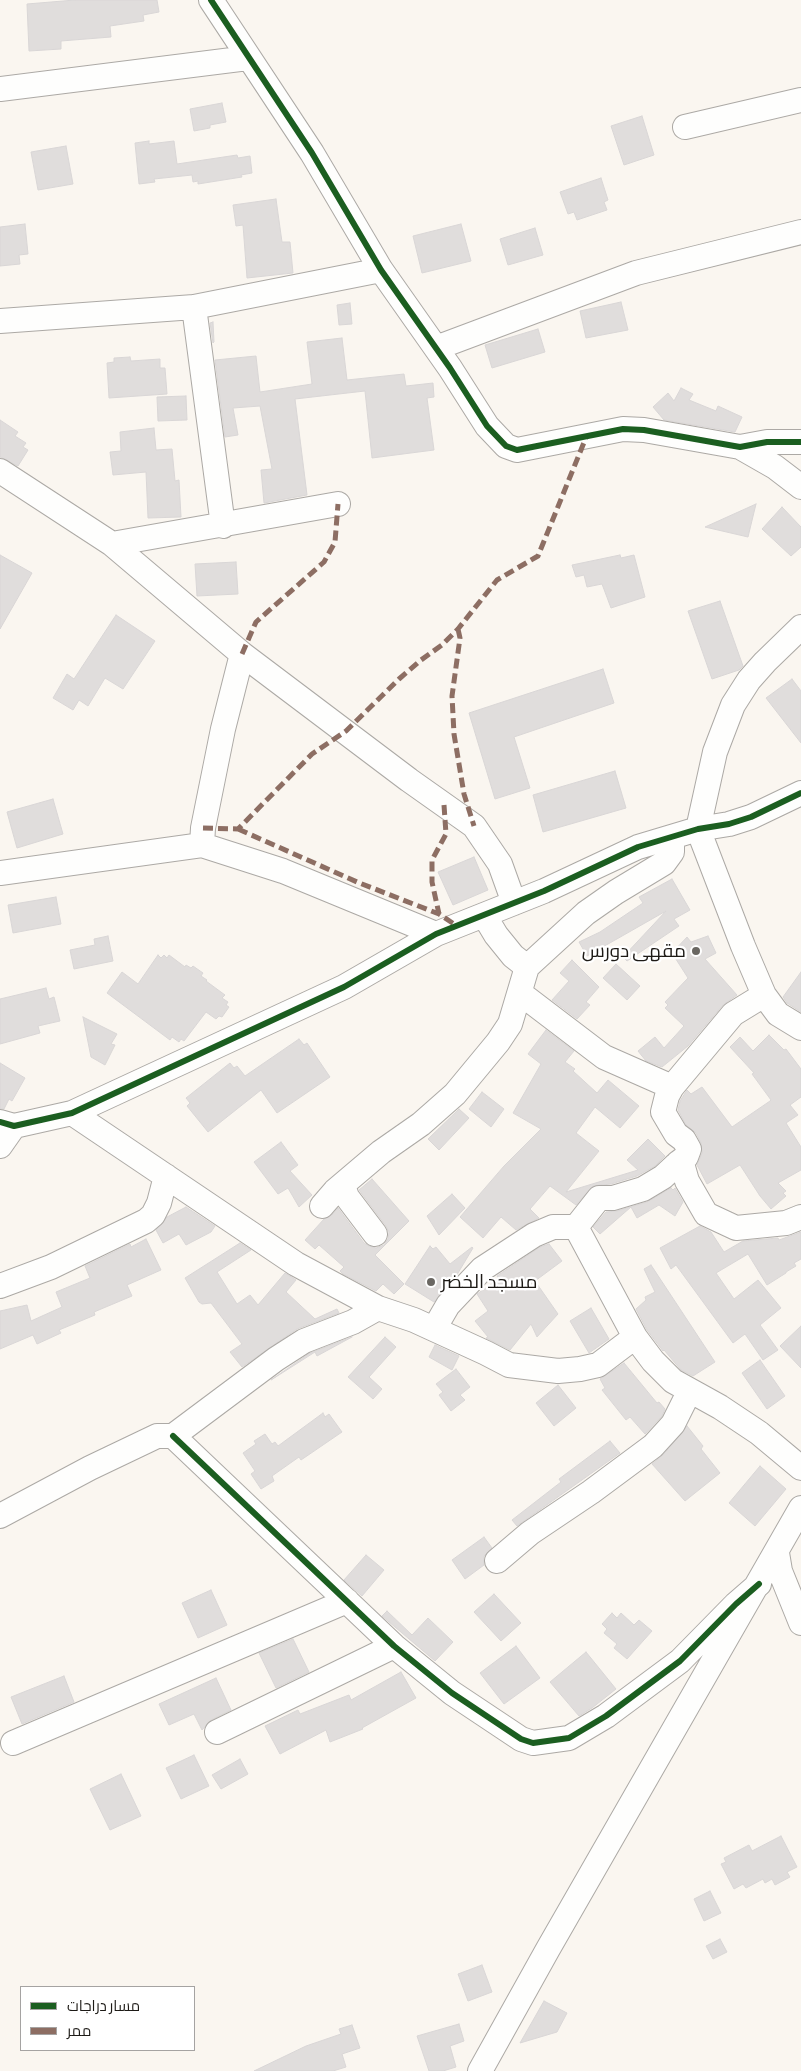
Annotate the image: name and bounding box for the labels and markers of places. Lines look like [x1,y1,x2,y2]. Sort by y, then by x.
place label: مقهى دورس [582,940,686,962]
marker: مقهى دورس [690,945,702,957]
place label: مسجد الخضر [441,1271,537,1293]
marker: مسجد الخضر [425,1276,437,1288]

